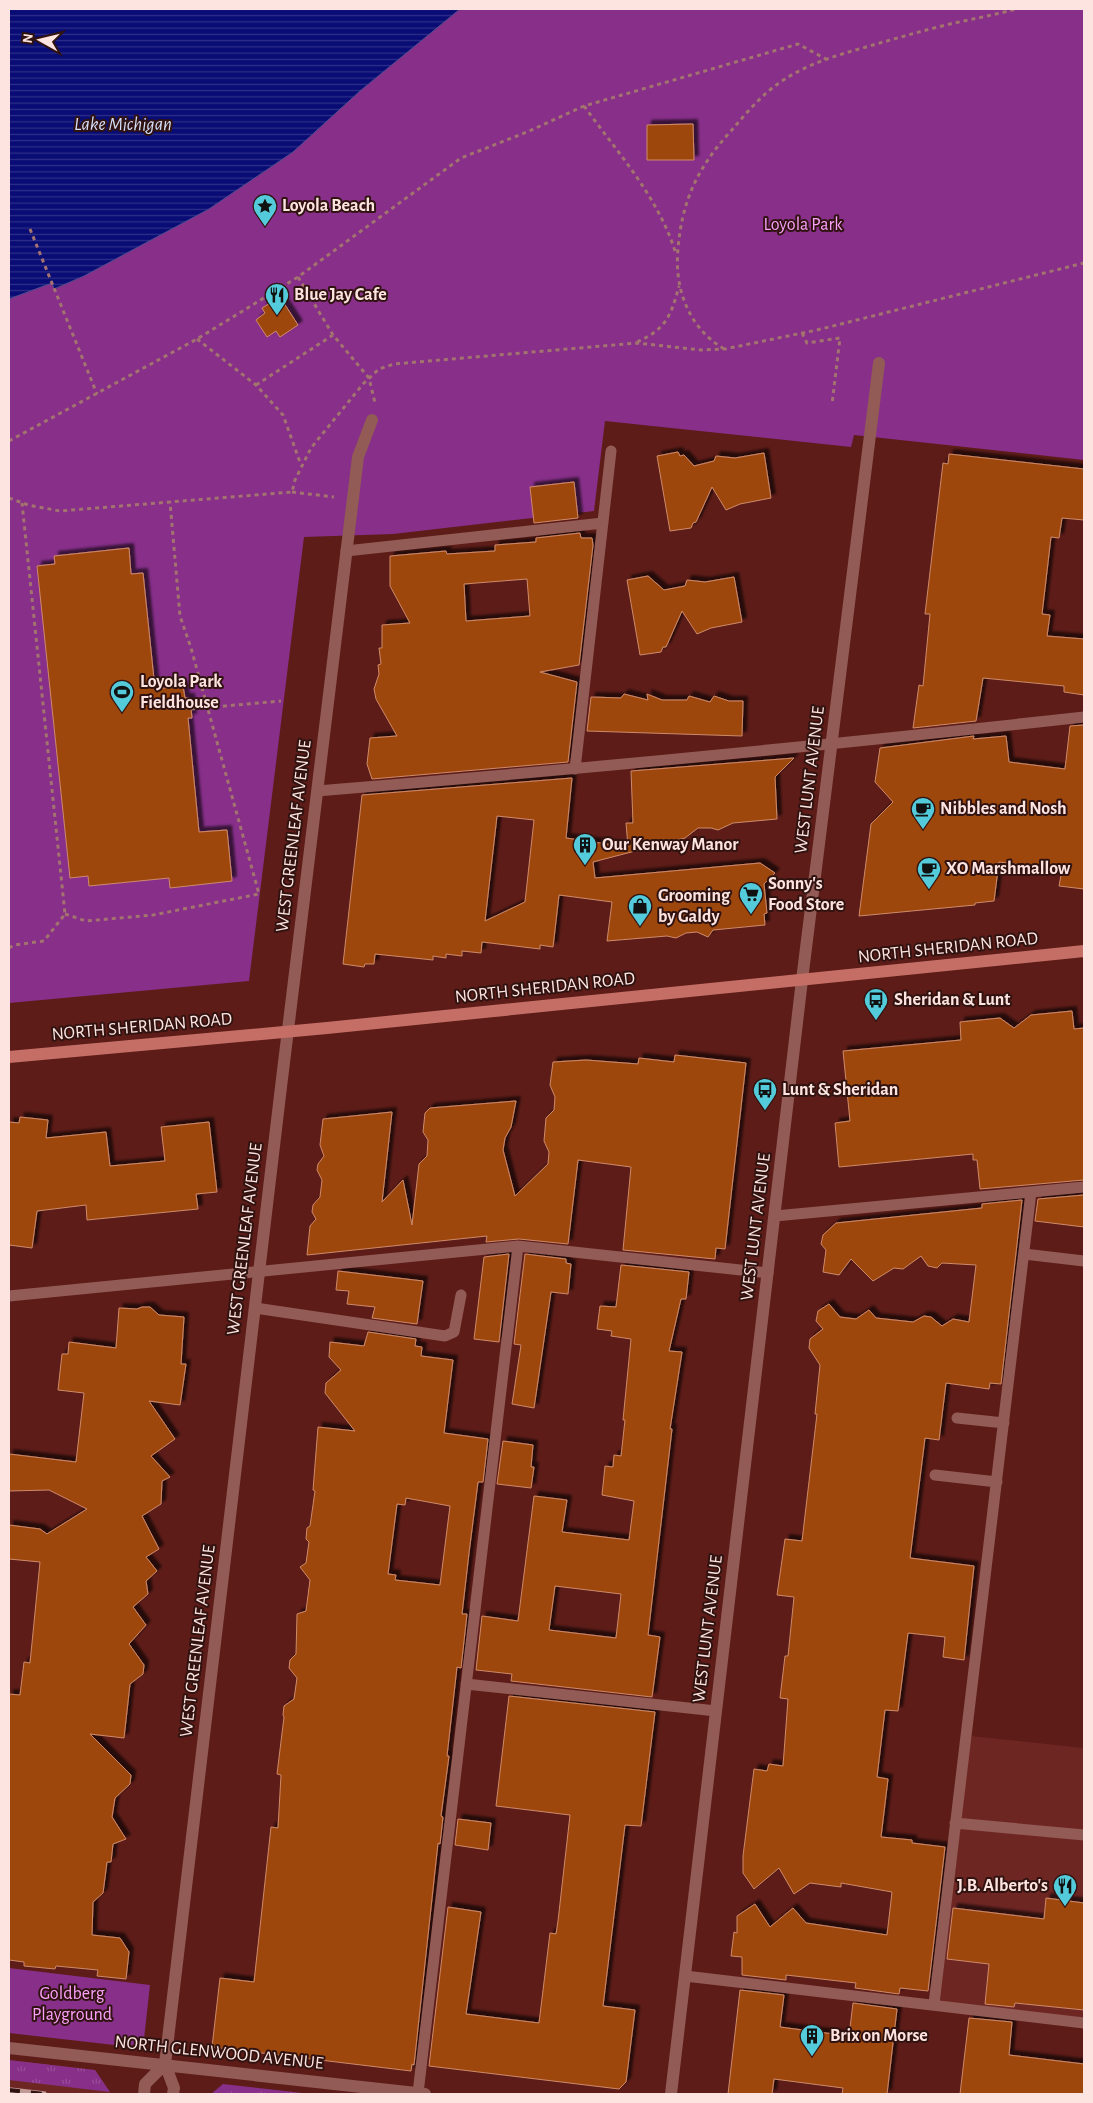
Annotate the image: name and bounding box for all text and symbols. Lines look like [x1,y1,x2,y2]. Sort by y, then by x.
north arrow [15,15,65,65]
text: N [21,33,36,44]
water label: Lake Michigan [74,115,172,134]
place icon: Loyola Beach [252,193,278,227]
place label: Loyola Beach [282,197,375,215]
park label: Loyola Park [764,216,843,234]
restaurant icon: Blue Jay Cafe [264,282,290,316]
place label: Blue Jay Cafe [294,286,387,304]
place label: Loyola Park Fieldhouse [140,673,222,712]
sports icon: Loyola Park Fieldhouse [109,679,135,713]
street label: WEST LUNT AVENUE [792,705,828,855]
street label: WEST GREENLEAF AVENUE [273,739,315,933]
cafe icon: Nibbles and Nosh [910,796,936,830]
place label: Nibbles and Nosh [940,800,1067,818]
building icon: Our Kenway Manor [572,832,598,866]
place label: Our Kenway Manor [602,836,739,854]
cafe icon: XO Marshmallow [916,856,942,890]
place label: XO Marshmallow [946,860,1071,878]
place label: Sonny's Food Store [768,875,844,914]
supermarket icon: Sonny's Food Store [738,881,764,915]
place label: Grooming by Galdy [658,887,731,926]
shop icon: Grooming by Galdy [627,893,653,927]
street label: NORTH SHERIDAN ROAD [857,930,1039,966]
street label: NORTH SHERIDAN ROAD [454,970,636,1006]
bus stop icon: Sheridan & Lunt [863,987,889,1021]
place label: Sheridan & Lunt [894,991,1010,1009]
street label: NORTH SHERIDAN ROAD [51,1010,233,1044]
bus stop icon: Lunt & Sheridan [752,1077,778,1111]
place label: Lunt & Sheridan [782,1081,898,1099]
street label: WEST GREENLEAF AVENUE [224,1142,266,1336]
street label: WEST LUNT AVENUE [738,1152,774,1302]
street label: WEST GREENLEAF AVENUE [177,1544,219,1738]
street label: WEST LUNT AVENUE [690,1554,726,1704]
restaurant icon: J.B. Alberto's [1052,1873,1078,1907]
place label: J.B. Alberto's [957,1877,1048,1895]
park label: Goldberg Playground [32,1985,112,2024]
building icon: Brix on Morse [799,2023,825,2057]
place label: Brix on Morse [830,2027,928,2045]
street label: NORTH GLENWOOD AVENUE [114,2033,325,2073]

